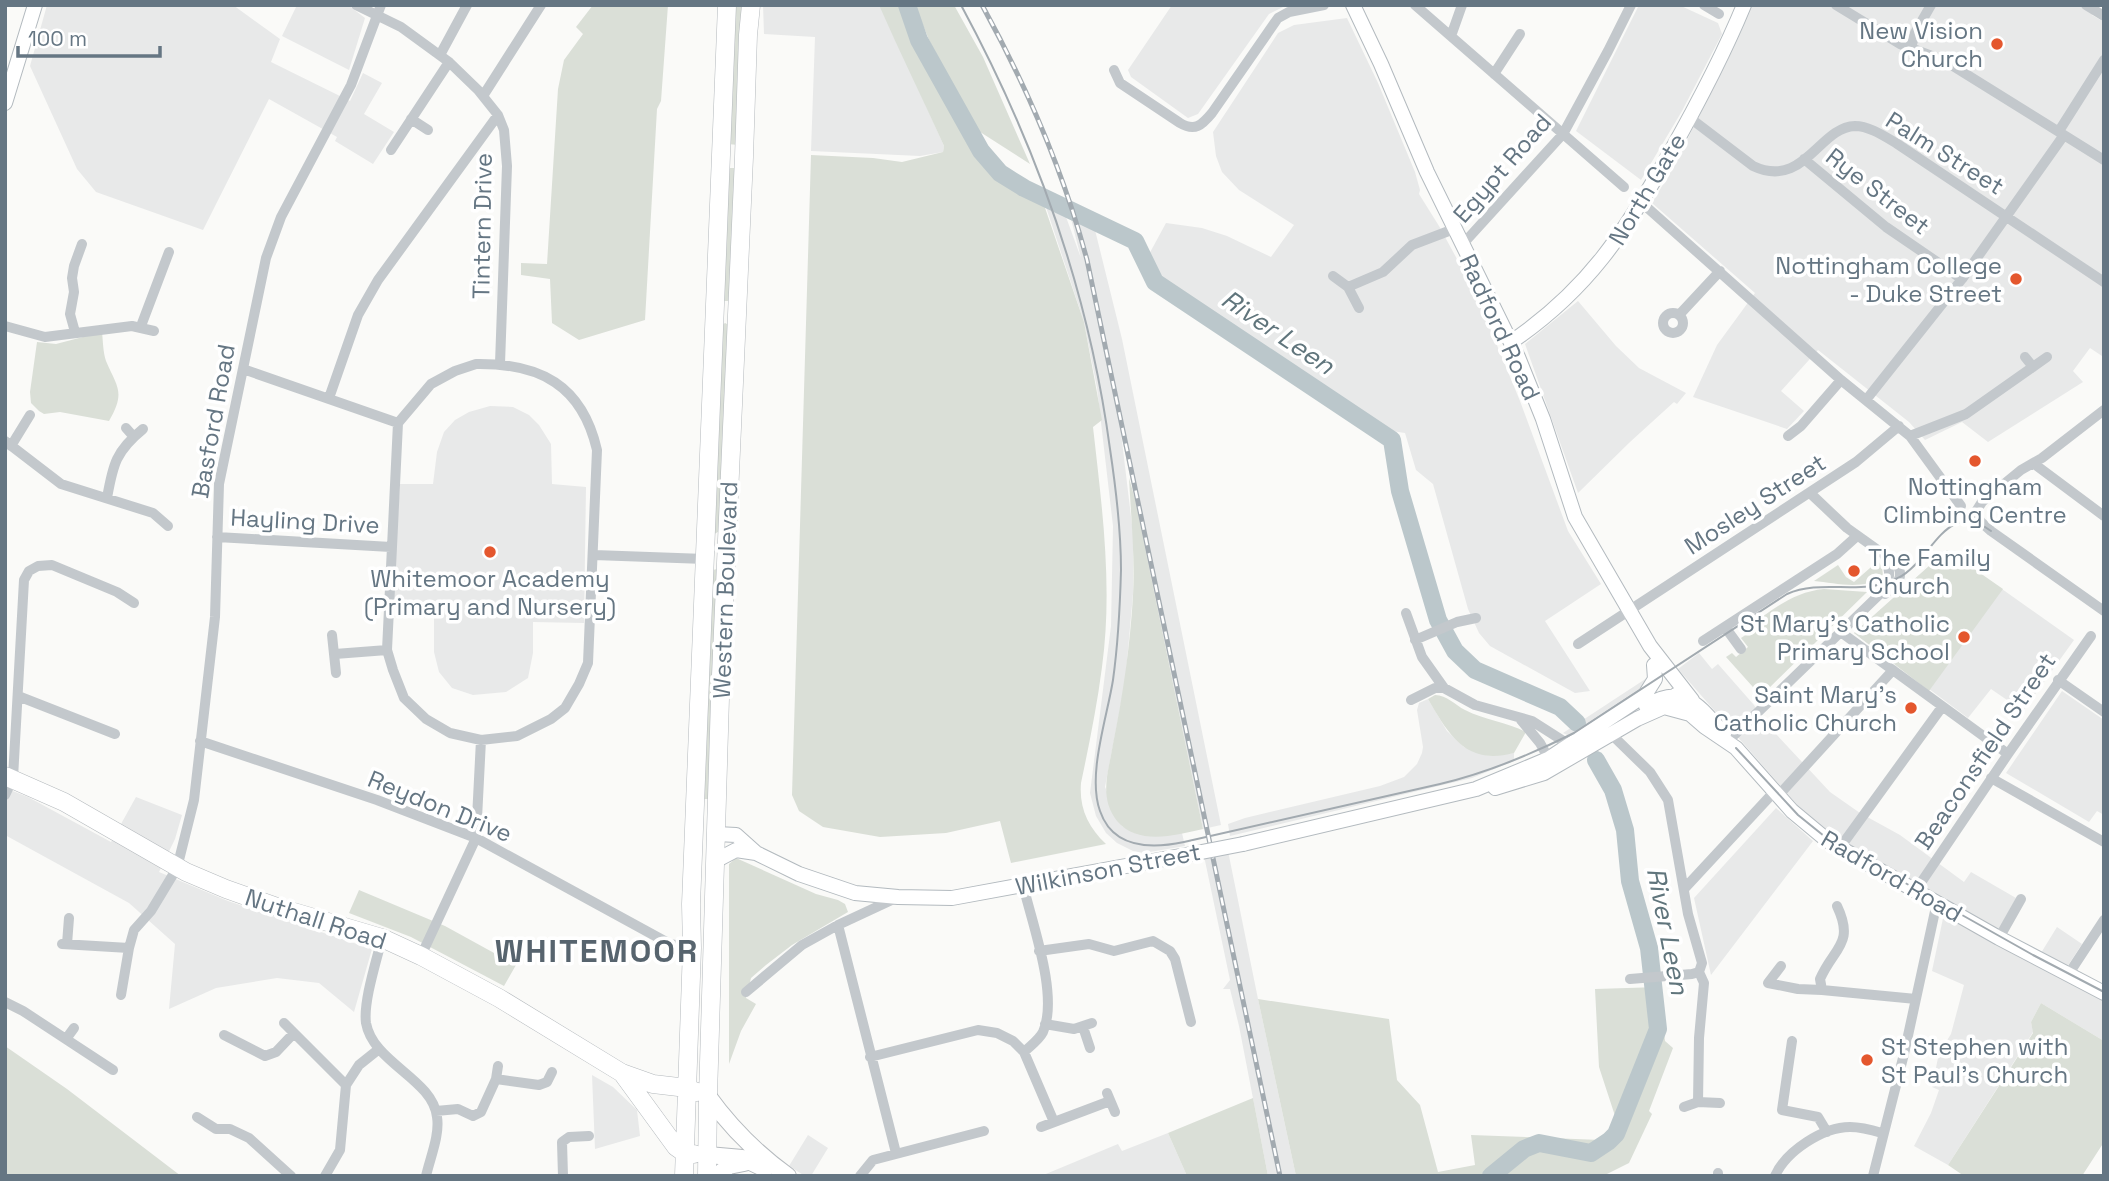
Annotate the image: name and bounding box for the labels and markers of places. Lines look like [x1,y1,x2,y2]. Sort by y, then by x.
place label: New Vision Church [1859,15,1983,74]
marker: New Vision Church [1989,36,2005,52]
place label: Nottingham College - Duke Street [1775,250,2002,309]
marker: Nottingham College - Duke Street [2008,271,2024,287]
marker: Nottingham Climbing Centre [1967,453,1983,469]
place label: Nottingham Climbing Centre [1883,471,2067,530]
place label: The Family Church [1868,542,1991,601]
marker: Whitemoor Academy (Primary and Nursery) [482,544,498,560]
place label: Whitemoor Academy (Primary and Nursery) [364,563,616,622]
marker: The Family Church [1846,563,1862,579]
place label: St Mary's Catholic Primary School [1740,608,1950,667]
marker: St Mary's Catholic Primary School [1956,629,1972,645]
place label: Saint Mary's Catholic Church [1713,679,1897,738]
marker: Saint Mary's Catholic Church [1903,700,1919,716]
place label: St Stephen with St Paul's Church [1881,1031,2069,1090]
marker: St Stephen with St Paul's Church [1859,1052,1875,1068]

